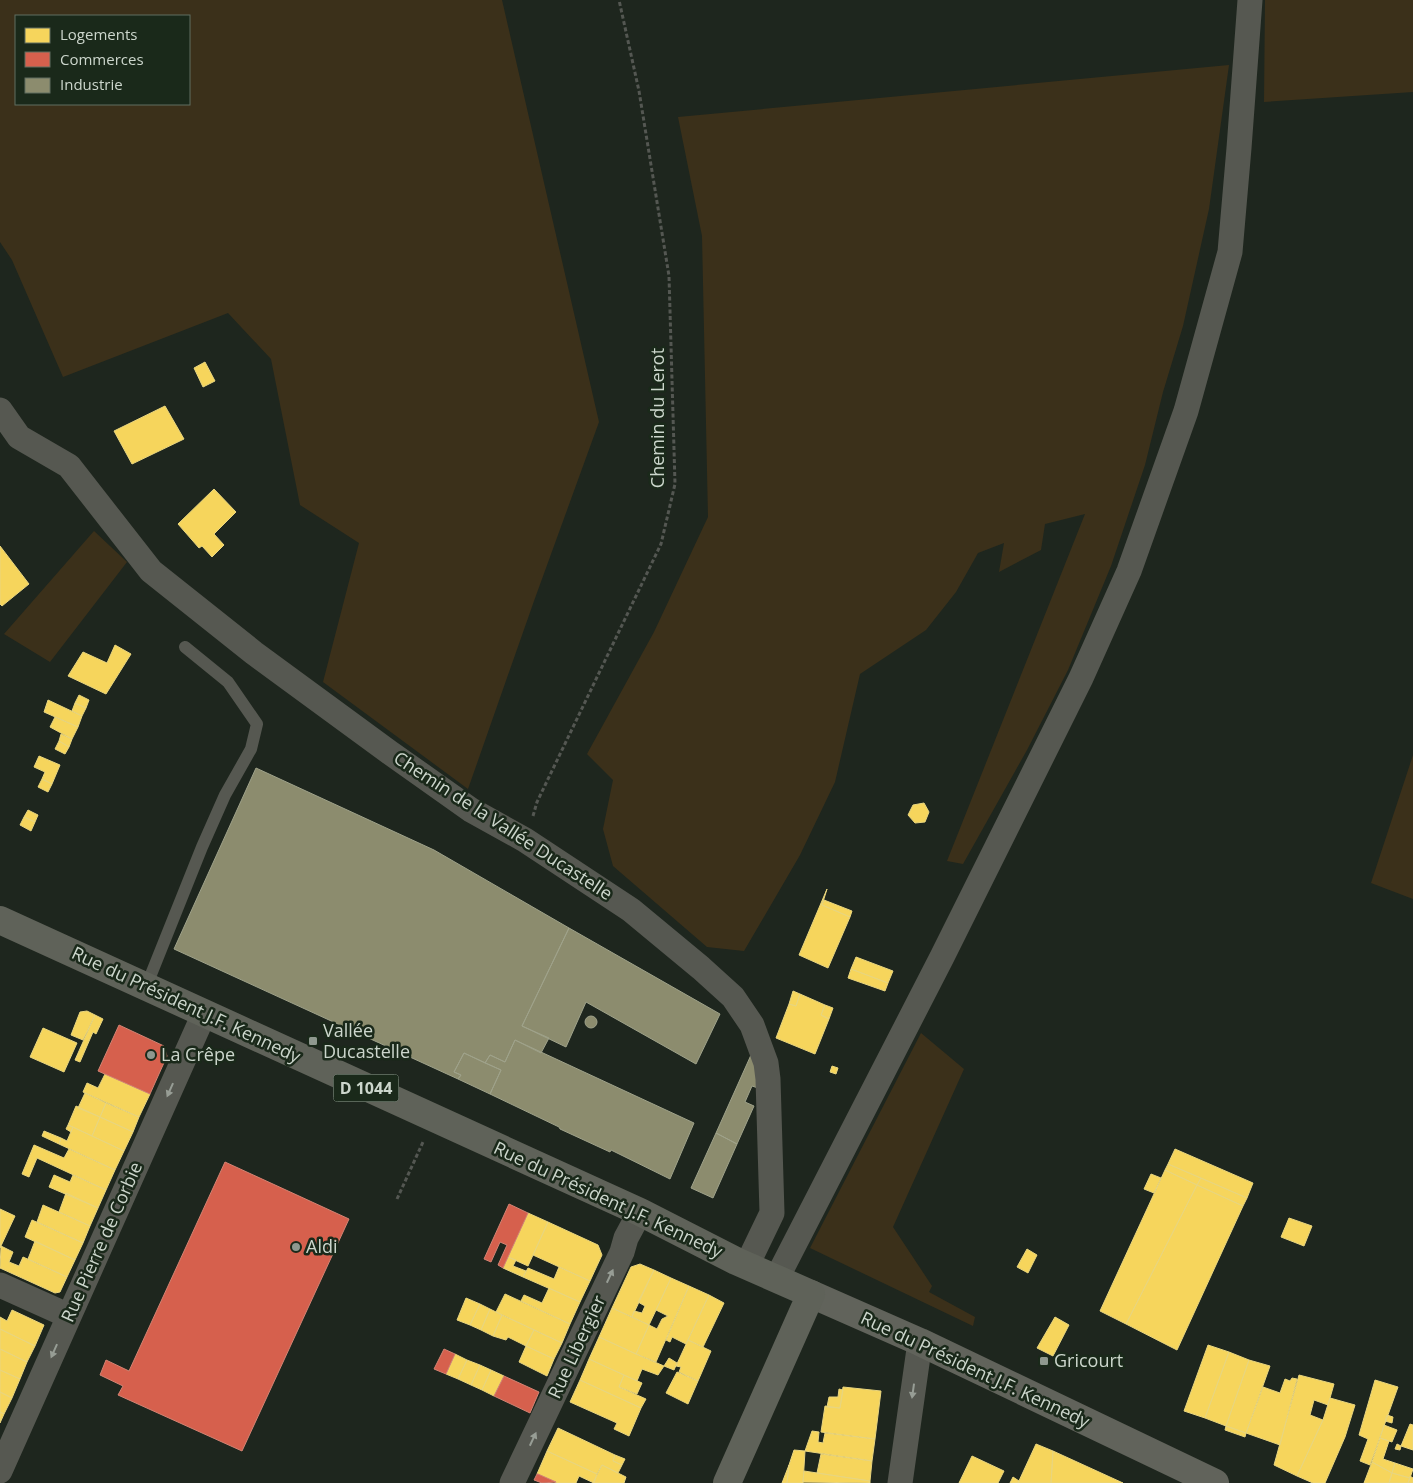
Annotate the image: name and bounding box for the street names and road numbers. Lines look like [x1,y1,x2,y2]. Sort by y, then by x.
street label: Chemin du Lerot [645,348,669,488]
street label: Chemin de la Vallée Ducastelle [390,745,618,905]
street label: Rue du Président J.F. Kennedy [68,940,306,1068]
road number: D 1044 [334,1074,398,1102]
street label: Rue du Président J.F. Kennedy [490,1135,728,1263]
street label: Rue Pierre de Corbie [55,1158,147,1325]
street label: Rue Libergier [542,1291,611,1402]
street label: Rue du Président J.F. Kennedy [857,1305,1095,1433]

